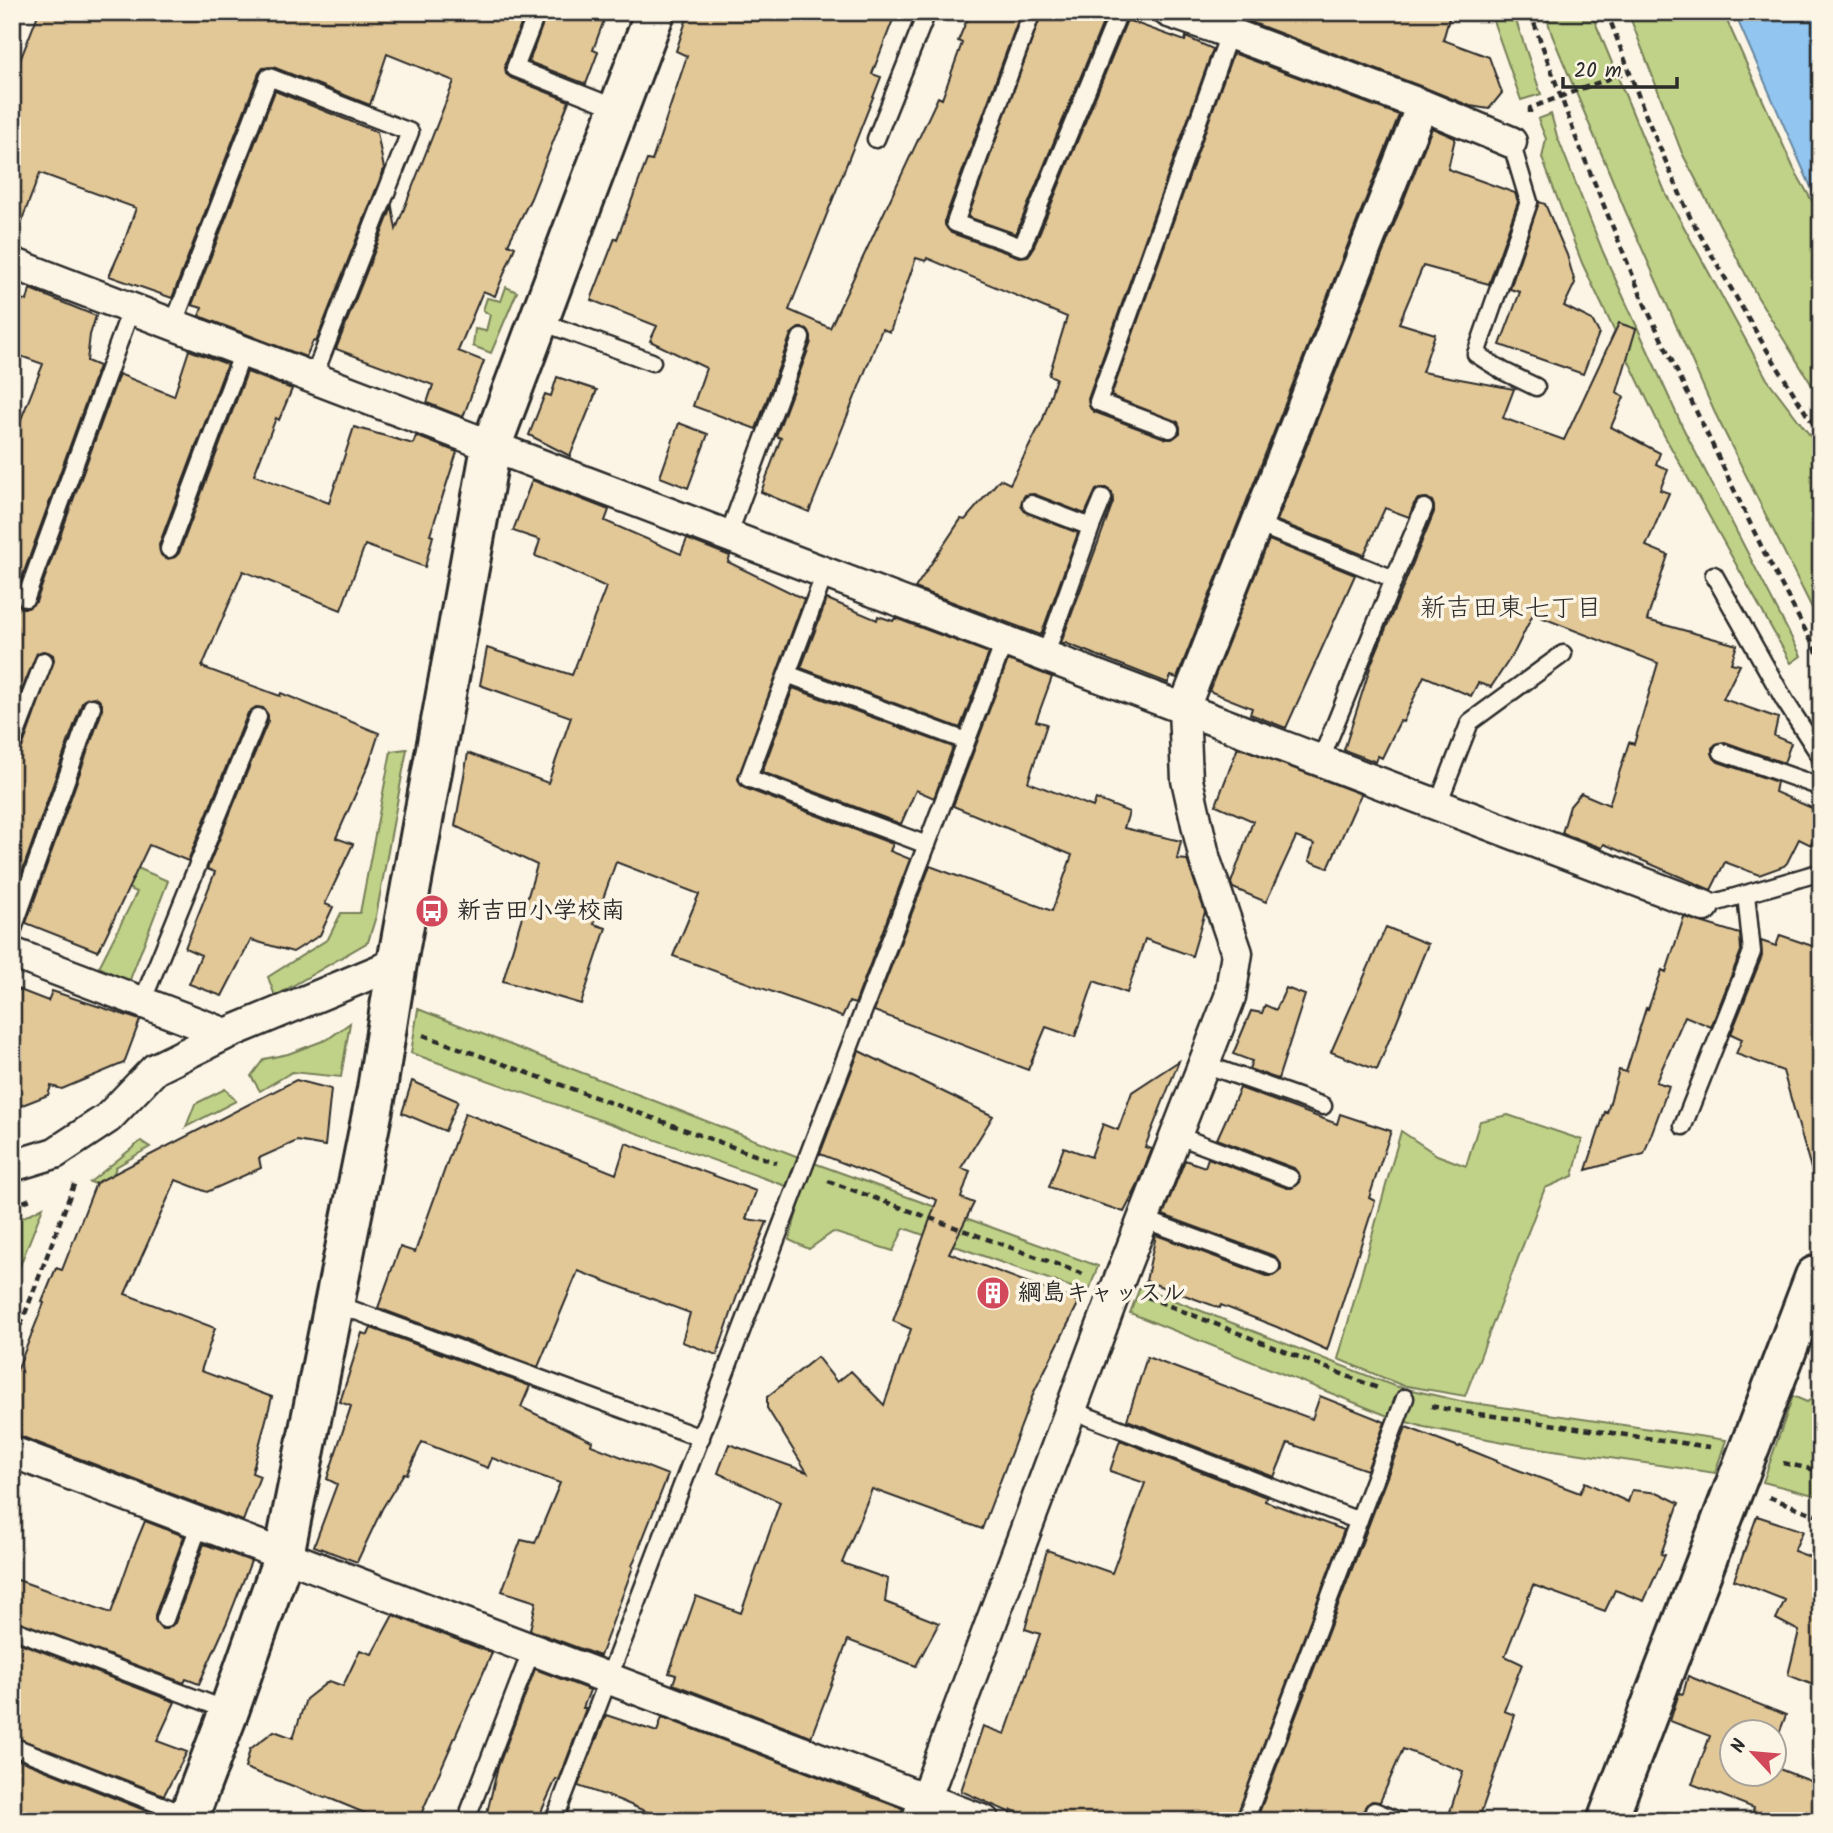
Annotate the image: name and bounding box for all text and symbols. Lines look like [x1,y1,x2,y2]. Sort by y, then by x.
scale bar [1563,46,1677,90]
text: 20 m [1574,55,1622,88]
district label: 新吉田東七丁目 [1420,588,1602,630]
bus stop icon: 新吉田小学校南 [413,892,451,930]
place label: 新吉田小学校南 [457,892,625,931]
building icon: 綱島キャッスル [974,1274,1012,1312]
place label: 綱島キャッスル [1018,1274,1186,1313]
north arrow [1717,1717,1787,1787]
text: N [1723,1734,1756,1758]

